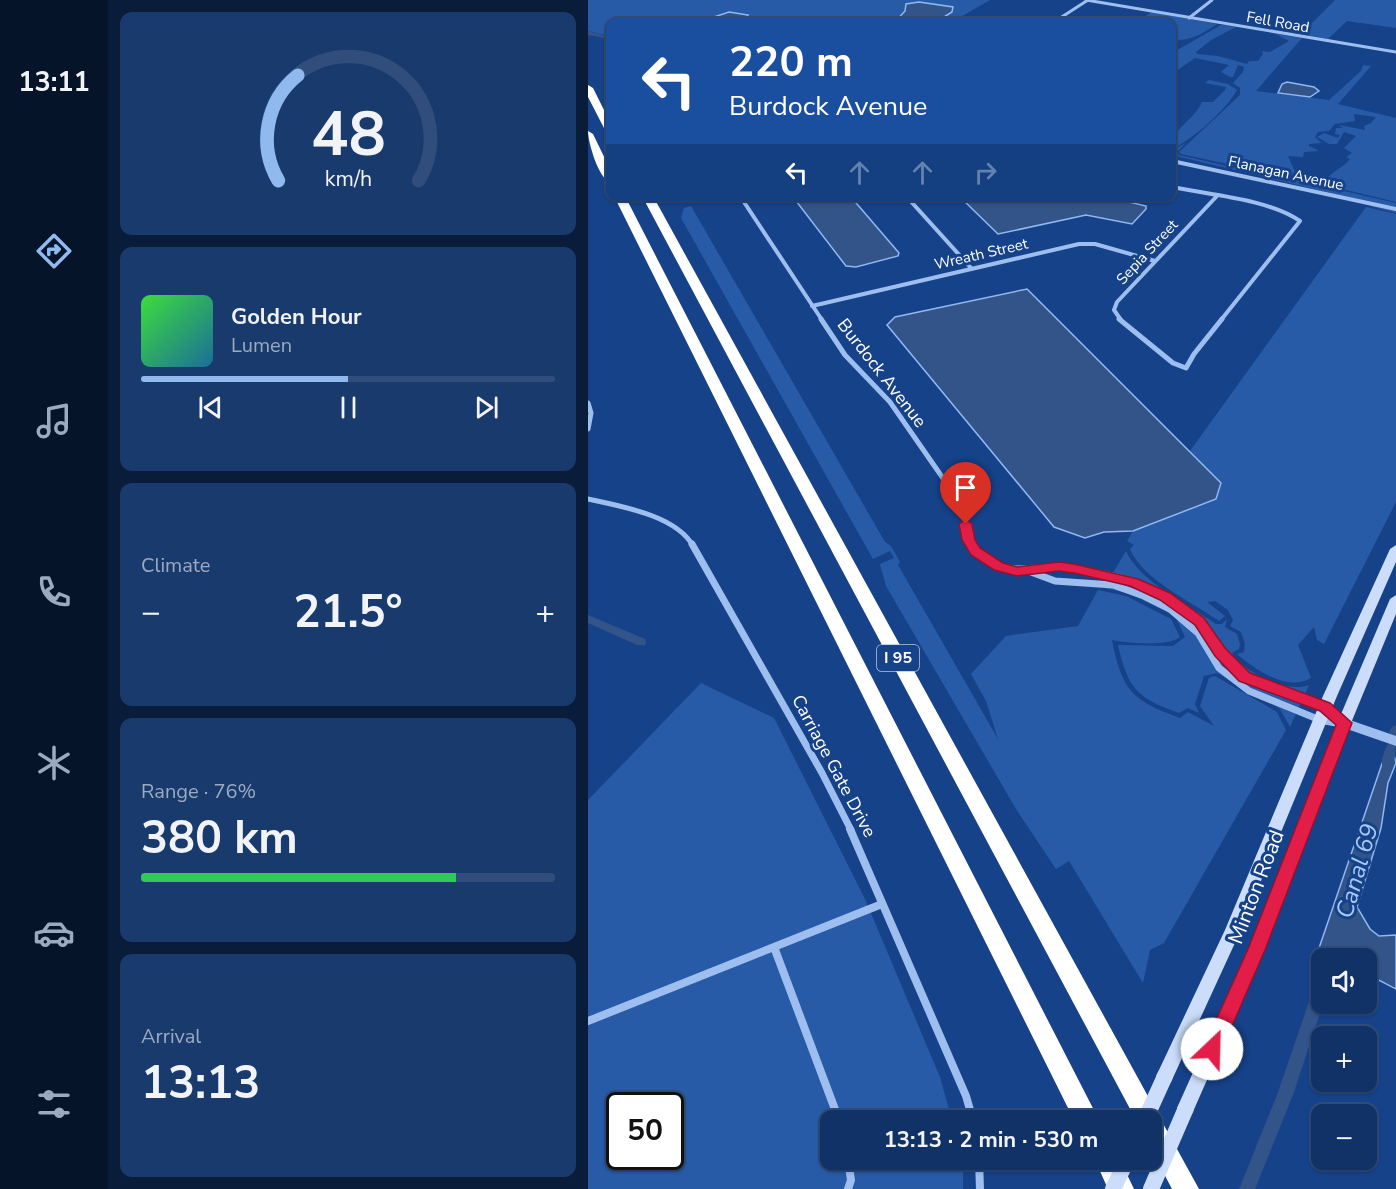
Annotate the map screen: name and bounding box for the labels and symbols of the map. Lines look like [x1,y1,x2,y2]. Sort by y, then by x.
street label: Fell Road [1245,7,1311,37]
street label: Flanagan Avenue [1227,151,1345,195]
street label: Sepia Street [1112,215,1183,289]
street label: Wreath Street [932,233,1030,274]
street label: Burdock Avenue [832,313,932,433]
pin [940,462,991,524]
road number: I 95 [877,645,919,671]
street label: Carriage Gate Drive [786,690,882,842]
water label: Canal 69 [1328,820,1386,922]
street label: Minton Road [1221,826,1291,948]
position arrow [1180,1017,1244,1081]
speed limit sign: 50 [606,1092,684,1170]

